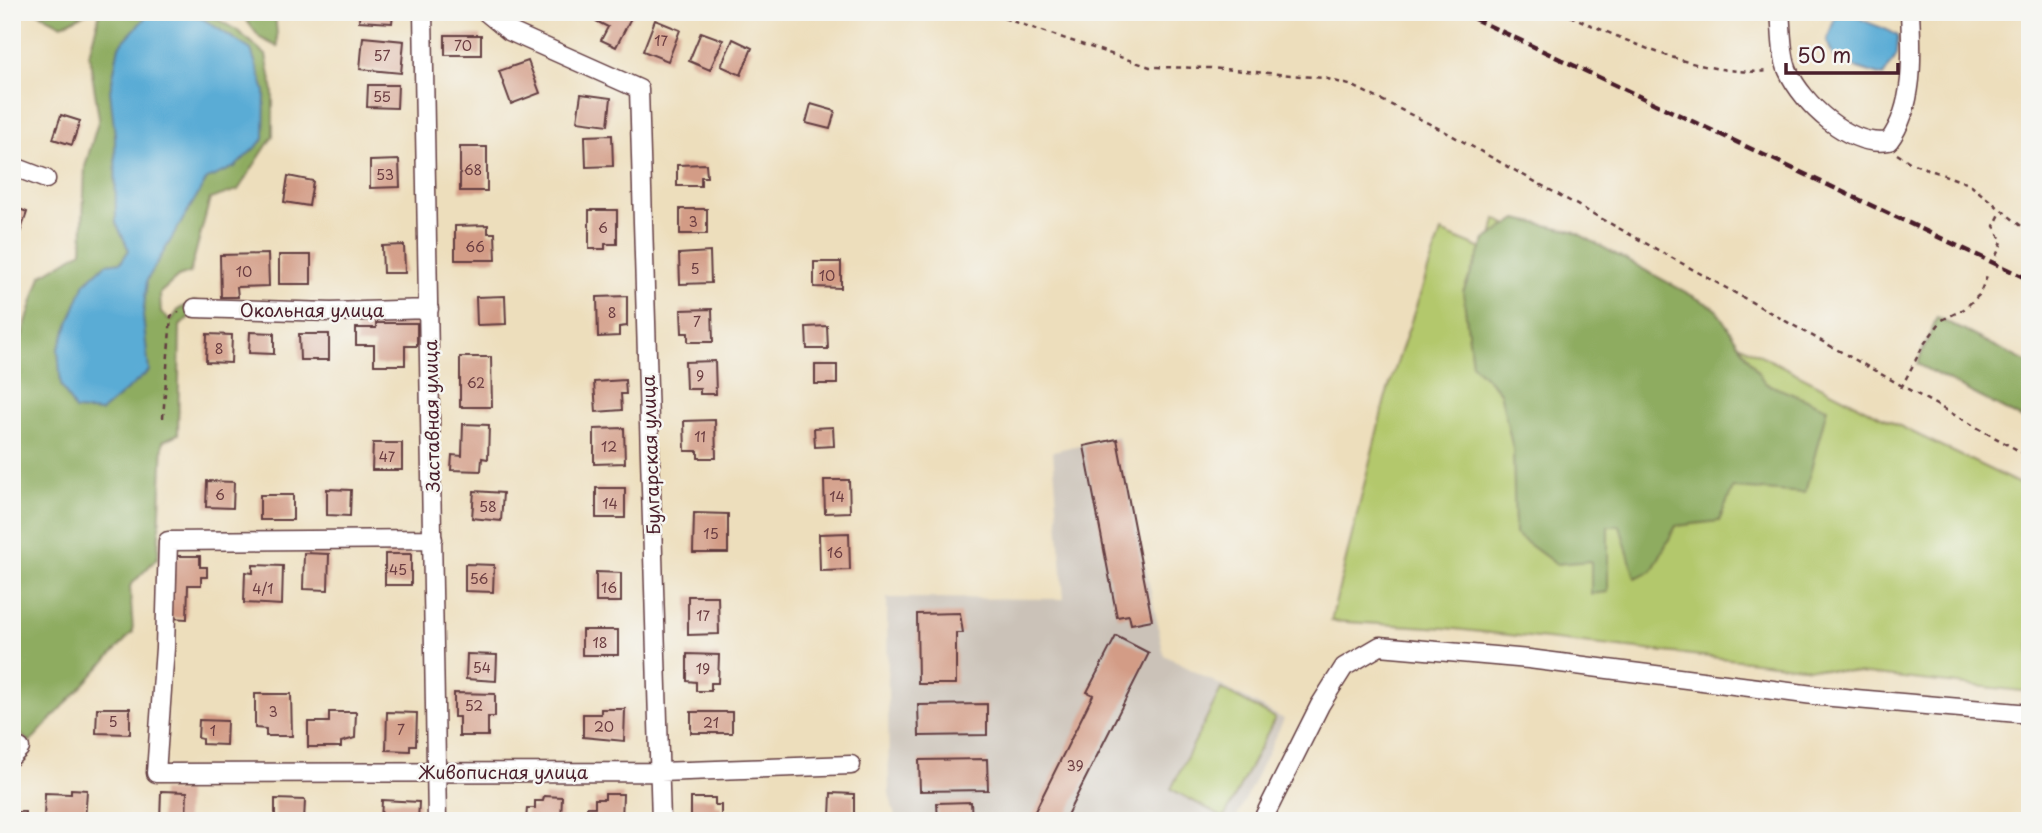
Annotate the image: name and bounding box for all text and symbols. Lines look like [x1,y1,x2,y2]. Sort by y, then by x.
house number: 17 [654,30,668,51]
scale bar [1786,32,1898,76]
house number: 70 [454,35,472,56]
text: 50 m [1797,38,1851,70]
house number: 57 [374,45,390,66]
house number: 55 [373,86,391,107]
house number: 68 [464,159,482,180]
house number: 53 [376,164,394,185]
house number: 3 [688,211,698,232]
house number: 6 [598,217,608,238]
house number: 66 [465,236,485,257]
house number: 5 [690,258,700,279]
house number: 10 [236,261,252,282]
house number: 10 [819,265,835,286]
street label: Окольная улица [240,296,385,323]
house number: 8 [608,302,616,323]
house number: 7 [693,311,701,332]
house number: 8 [215,338,223,359]
street label: Заставная улица [416,339,446,493]
house number: 9 [696,365,704,386]
house number: 62 [467,372,485,393]
street label: Булгарская улица [634,374,666,535]
house number: 11 [694,426,706,447]
house number: 12 [601,436,617,457]
house number: 47 [379,446,396,467]
house number: 6 [215,484,225,505]
house number: 14 [829,486,845,507]
house number: 14 [602,493,618,514]
house number: 58 [479,496,497,517]
house number: 15 [703,523,719,544]
house number: 16 [827,542,843,563]
house number: 45 [389,559,407,580]
house number: 56 [470,568,489,589]
house number: 16 [601,577,617,598]
house number: 4/1 [252,578,274,599]
house number: 17 [696,605,710,626]
house number: 18 [592,632,608,653]
house number: 54 [473,657,491,678]
house number: 19 [696,658,710,679]
house number: 52 [465,695,483,716]
house number: 3 [268,701,278,722]
house number: 5 [108,711,118,732]
house number: 21 [703,712,719,733]
house number: 20 [594,716,614,737]
house number: 7 [397,719,405,740]
house number: 1 [210,720,216,741]
house number: 39 [1066,755,1084,776]
street label: Живописная улица [418,758,589,785]

